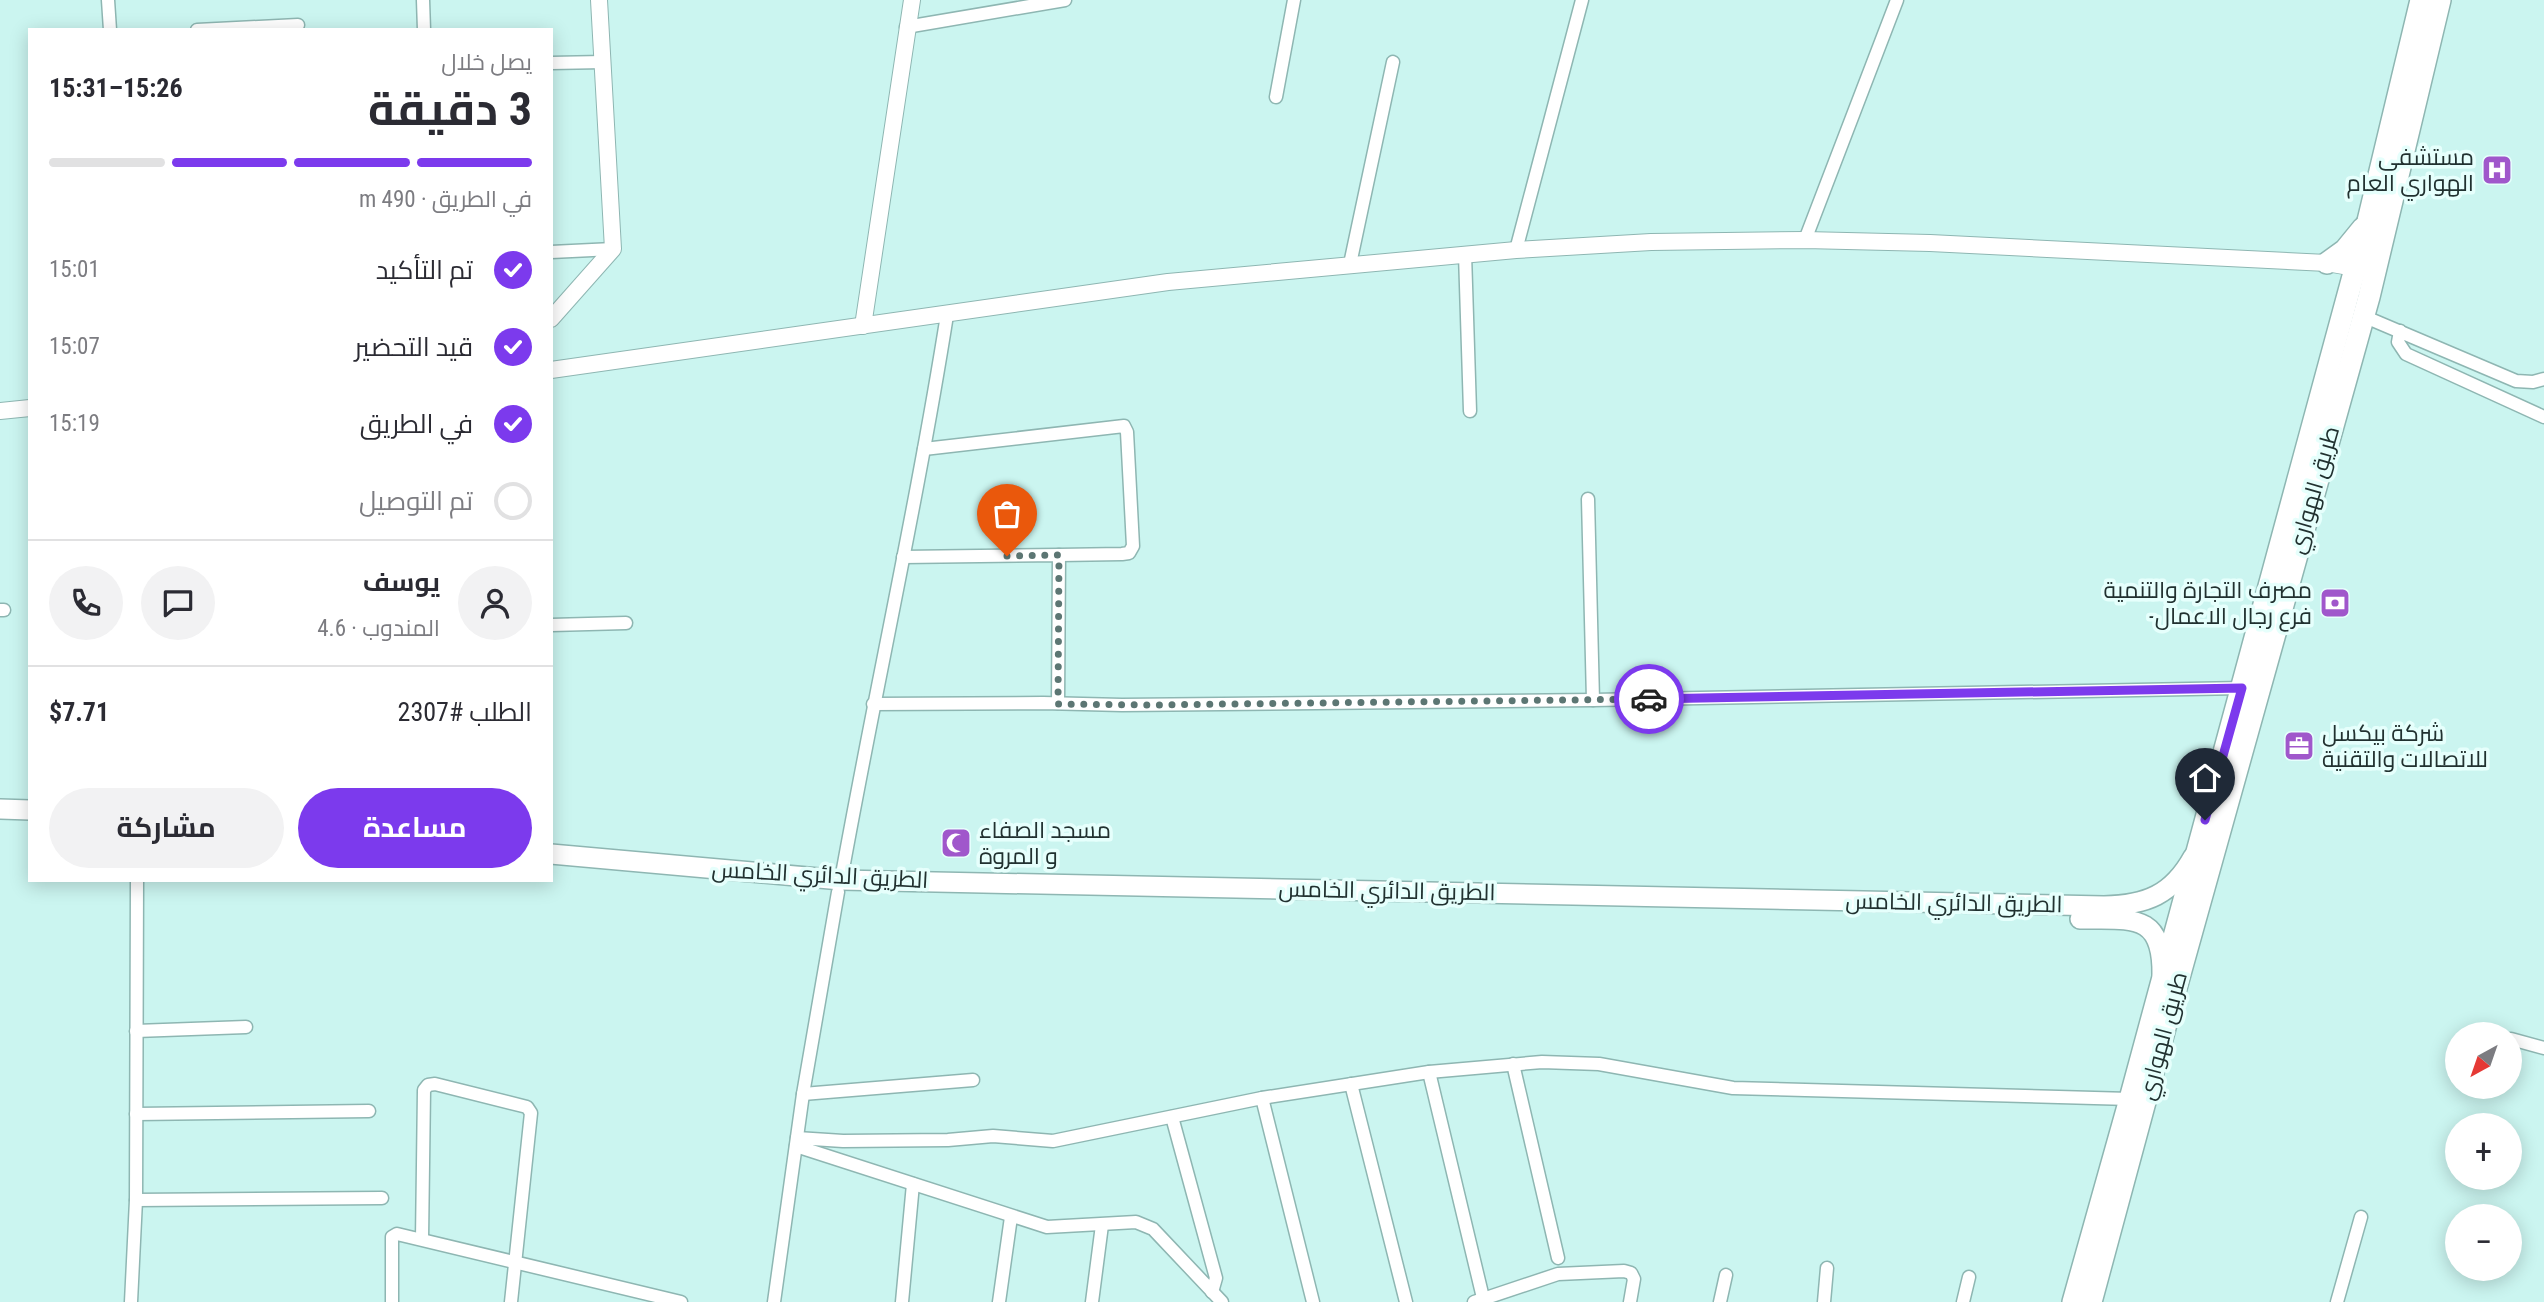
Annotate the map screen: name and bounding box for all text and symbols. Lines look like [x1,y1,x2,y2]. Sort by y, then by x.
text: يصل خلال [441,49,532,76]
text: 15:26–15:31 [49,73,183,103]
text: 3 دقيقة [368,82,532,136]
place label: مستشفي الهواري العام [2347,144,2474,201]
hospital icon: مستشفي الهواري العام [2480,153,2514,187]
text: في الطريق · 490 m [359,186,532,213]
icon: check [494,251,532,289]
text: تم التأكيد [376,255,473,285]
text: 15:01 [49,256,100,283]
icon: check [494,328,532,366]
text: قيد التحضير [355,332,473,362]
text: 15:07 [49,333,100,360]
icon: check [494,405,532,443]
text: في الطريق [360,409,473,439]
text: 15:19 [49,410,100,437]
street label: طريق الهواري [2283,423,2349,558]
pin [977,484,1037,556]
text: تم التوصيل [359,486,473,516]
icon: bag [988,495,1026,533]
button: phone [49,566,123,640]
button: chat [141,566,215,640]
button: person [458,566,532,640]
text: يوسف [363,567,440,597]
place label: مصرف التجارة والتنمية -فرع رجال الاعمال [2104,577,2312,632]
bank icon: مصرف التجارة والتنمية -فرع رجال الاعمال [2318,586,2352,620]
text: المندوب · 4.6 [317,615,440,642]
courier [1614,664,1684,734]
icon: car [1630,680,1668,718]
text: $7.71 [49,697,109,727]
text: الطلب #2307 [398,697,532,727]
place label: شركة بيكسل للاتصالات والتقنية [2322,720,2488,773]
office icon: شركة بيكسل للاتصالات والتقنية [2282,729,2316,763]
pin [2175,748,2235,820]
icon: home [2186,759,2224,797]
button: مشاركة [49,788,284,868]
button: مساعدة [298,788,532,868]
place label: مسجد الصفاء و المروة [979,817,1111,870]
mosque icon: مسجد الصفاء و المروة [939,826,973,860]
street label: الطريق الدائري الخامس [711,856,929,898]
street label: الطريق الدائري الخامس [1278,876,1496,910]
street label: الطريق الدائري الخامس [1845,888,2063,922]
street label: طريق الهواري [2133,969,2197,1104]
north arrow [2445,1022,2522,1099]
map controls [2445,1022,2522,1281]
button: + [2445,1113,2522,1190]
button: − [2445,1204,2522,1281]

